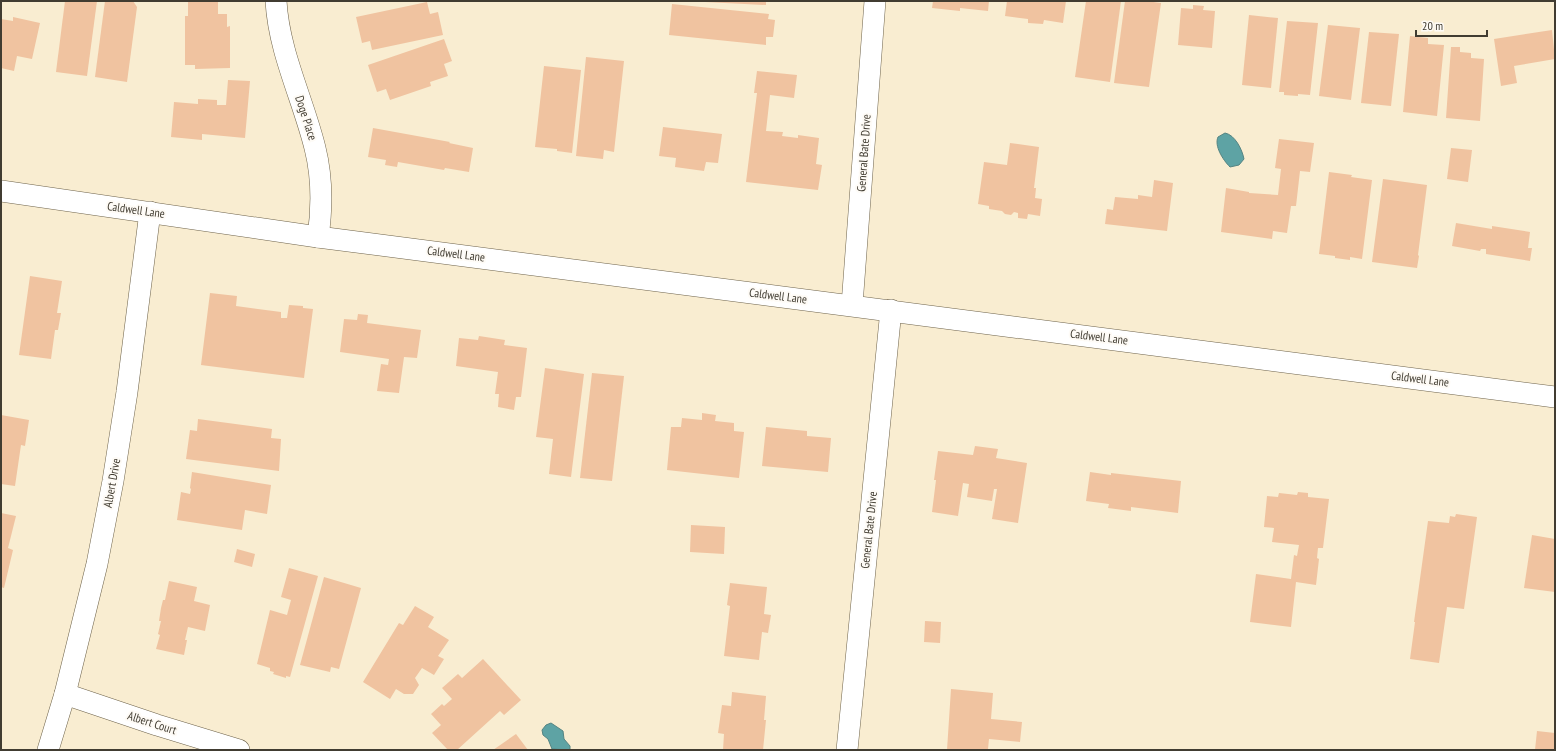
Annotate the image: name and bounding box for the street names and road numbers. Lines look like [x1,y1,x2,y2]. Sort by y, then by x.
street label: Doge Place [292,94,321,142]
street label: General Bate Drive [853,114,874,192]
street label: Caldwell Lane [106,198,166,221]
street label: Caldwell Lane [426,243,486,264]
street label: Caldwell Lane [748,285,808,306]
street label: Caldwell Lane [1069,326,1129,347]
street label: Caldwell Lane [1390,368,1450,389]
street label: Albert Drive [100,457,123,509]
street label: General Bate Drive [857,491,880,569]
street label: Albert Court [126,708,179,738]

